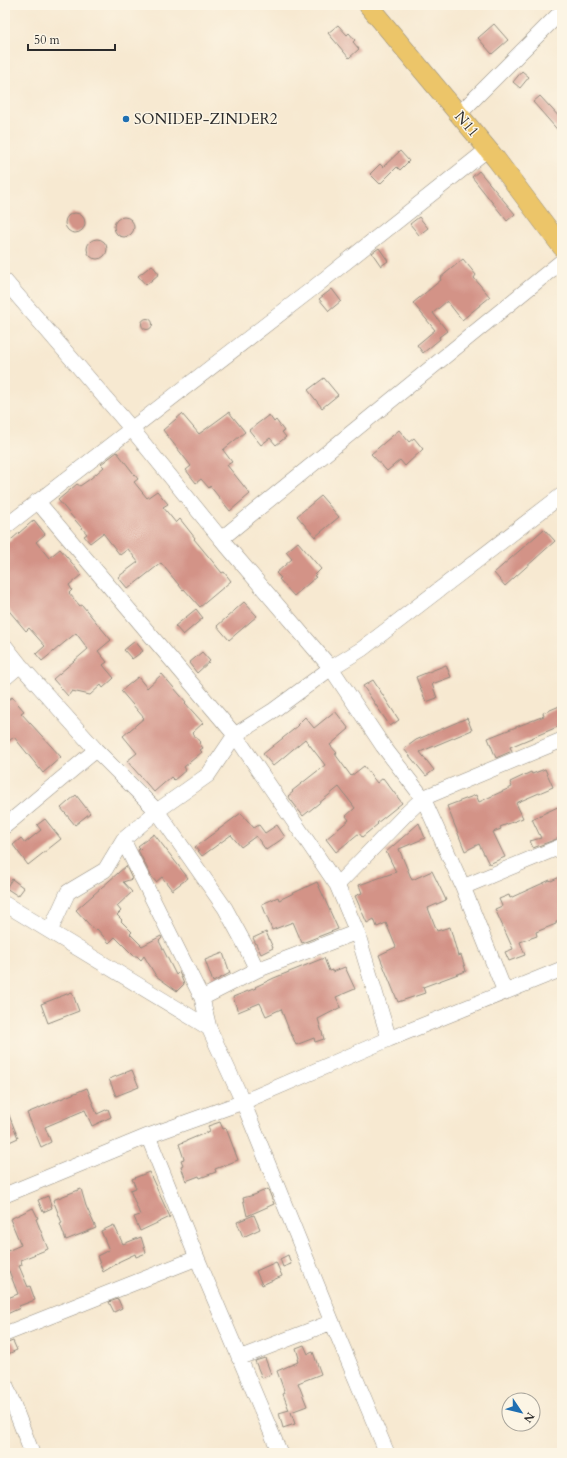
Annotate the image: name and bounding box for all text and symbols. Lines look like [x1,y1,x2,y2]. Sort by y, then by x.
scale bar [28,26,115,52]
text: 50 m [34,32,61,48]
street label: N11 [450,107,484,141]
place label: SONIDEP-ZINDER2 [134,109,278,129]
marker: SONIDEP-ZINDER2 [121,114,131,124]
north arrow [501,1392,541,1432]
text: N [520,1409,538,1426]

